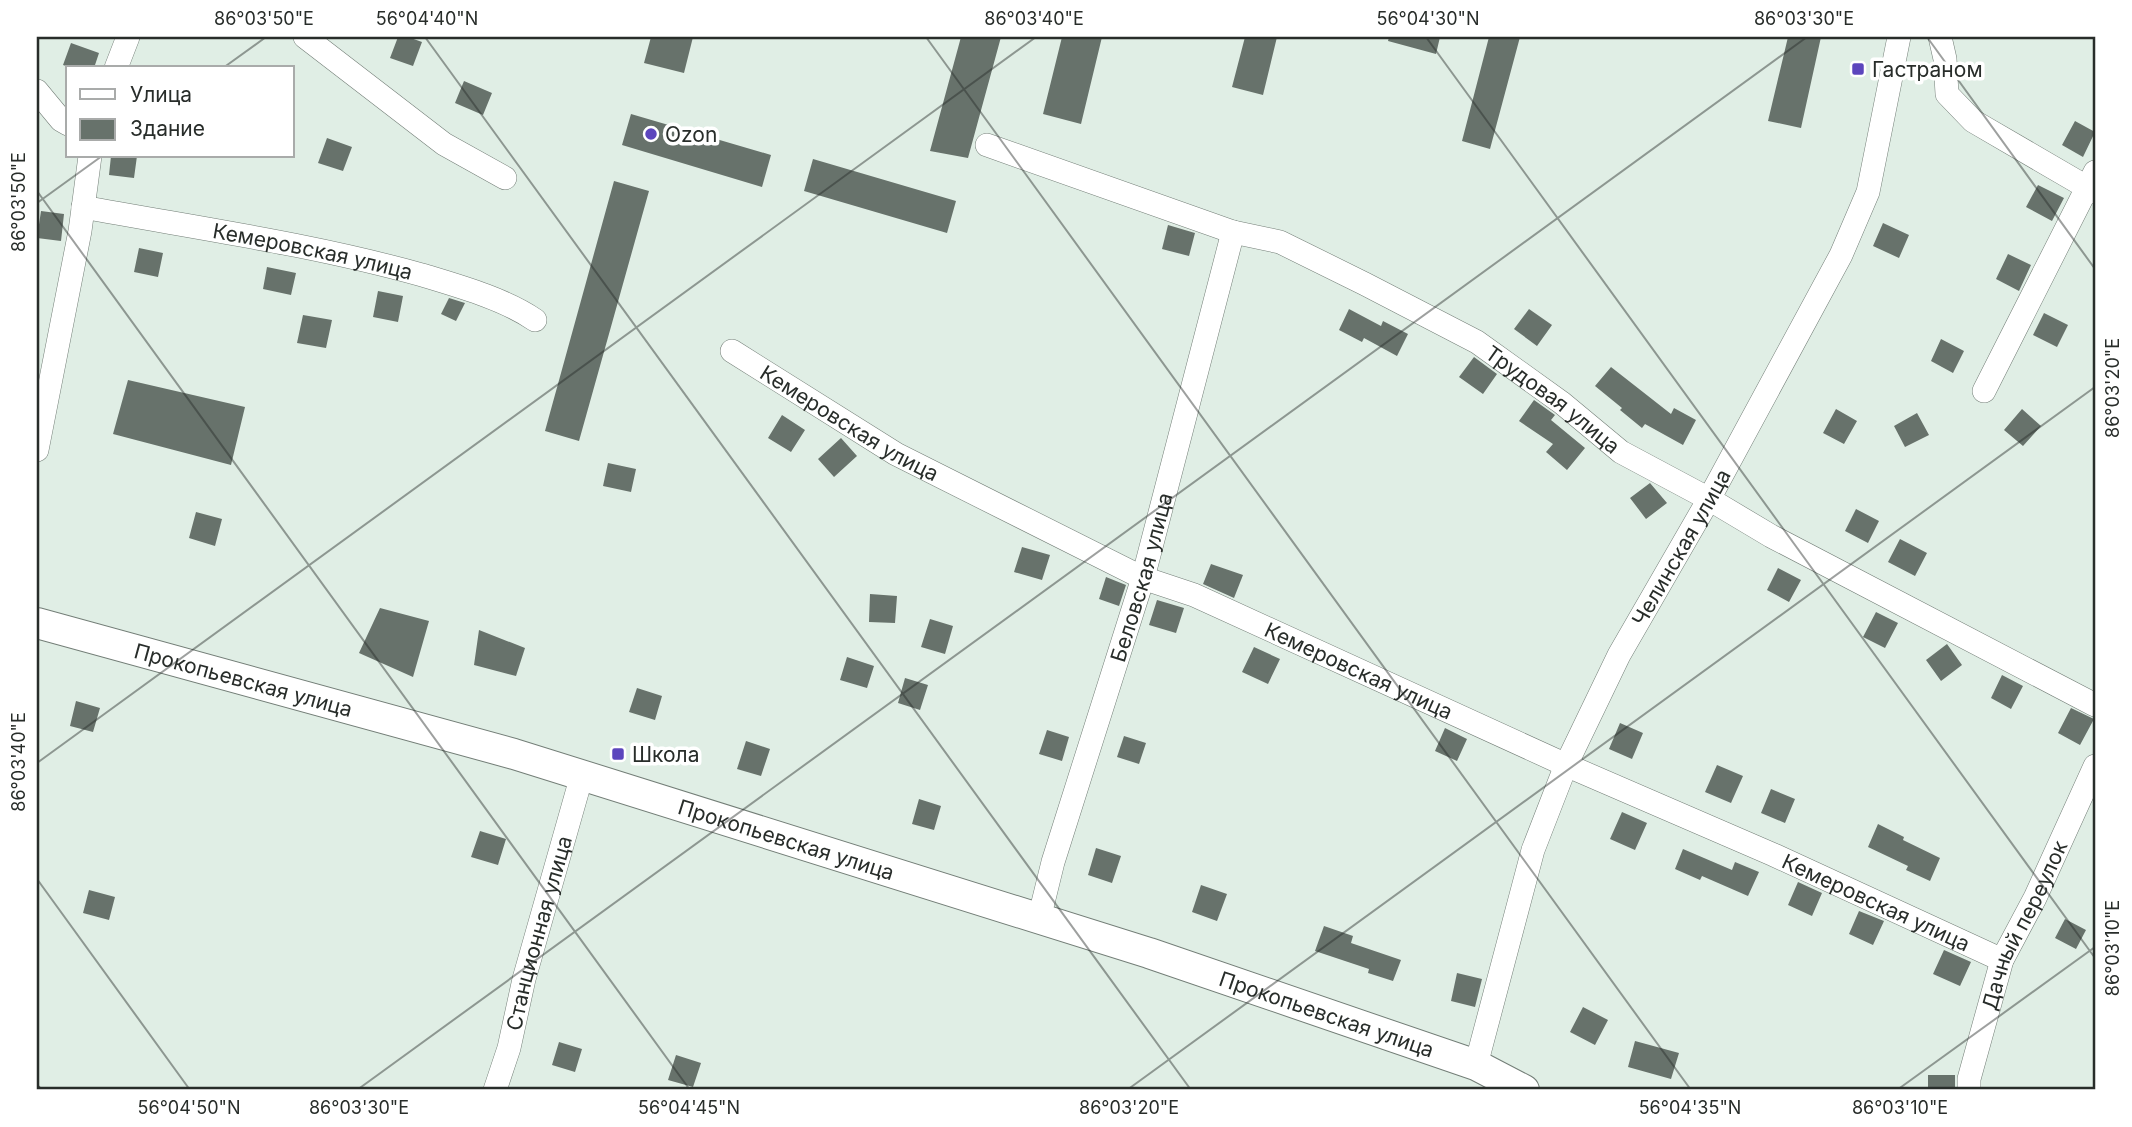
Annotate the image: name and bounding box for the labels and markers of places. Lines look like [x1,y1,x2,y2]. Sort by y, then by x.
place label: Гастраном [1872,57,1983,82]
marker: Гастраном [1850,61,1866,77]
place label: Ozon [665,122,717,147]
marker: Ozon [643,126,659,142]
place label: Школа [632,742,699,767]
marker: Школа [610,746,626,762]

